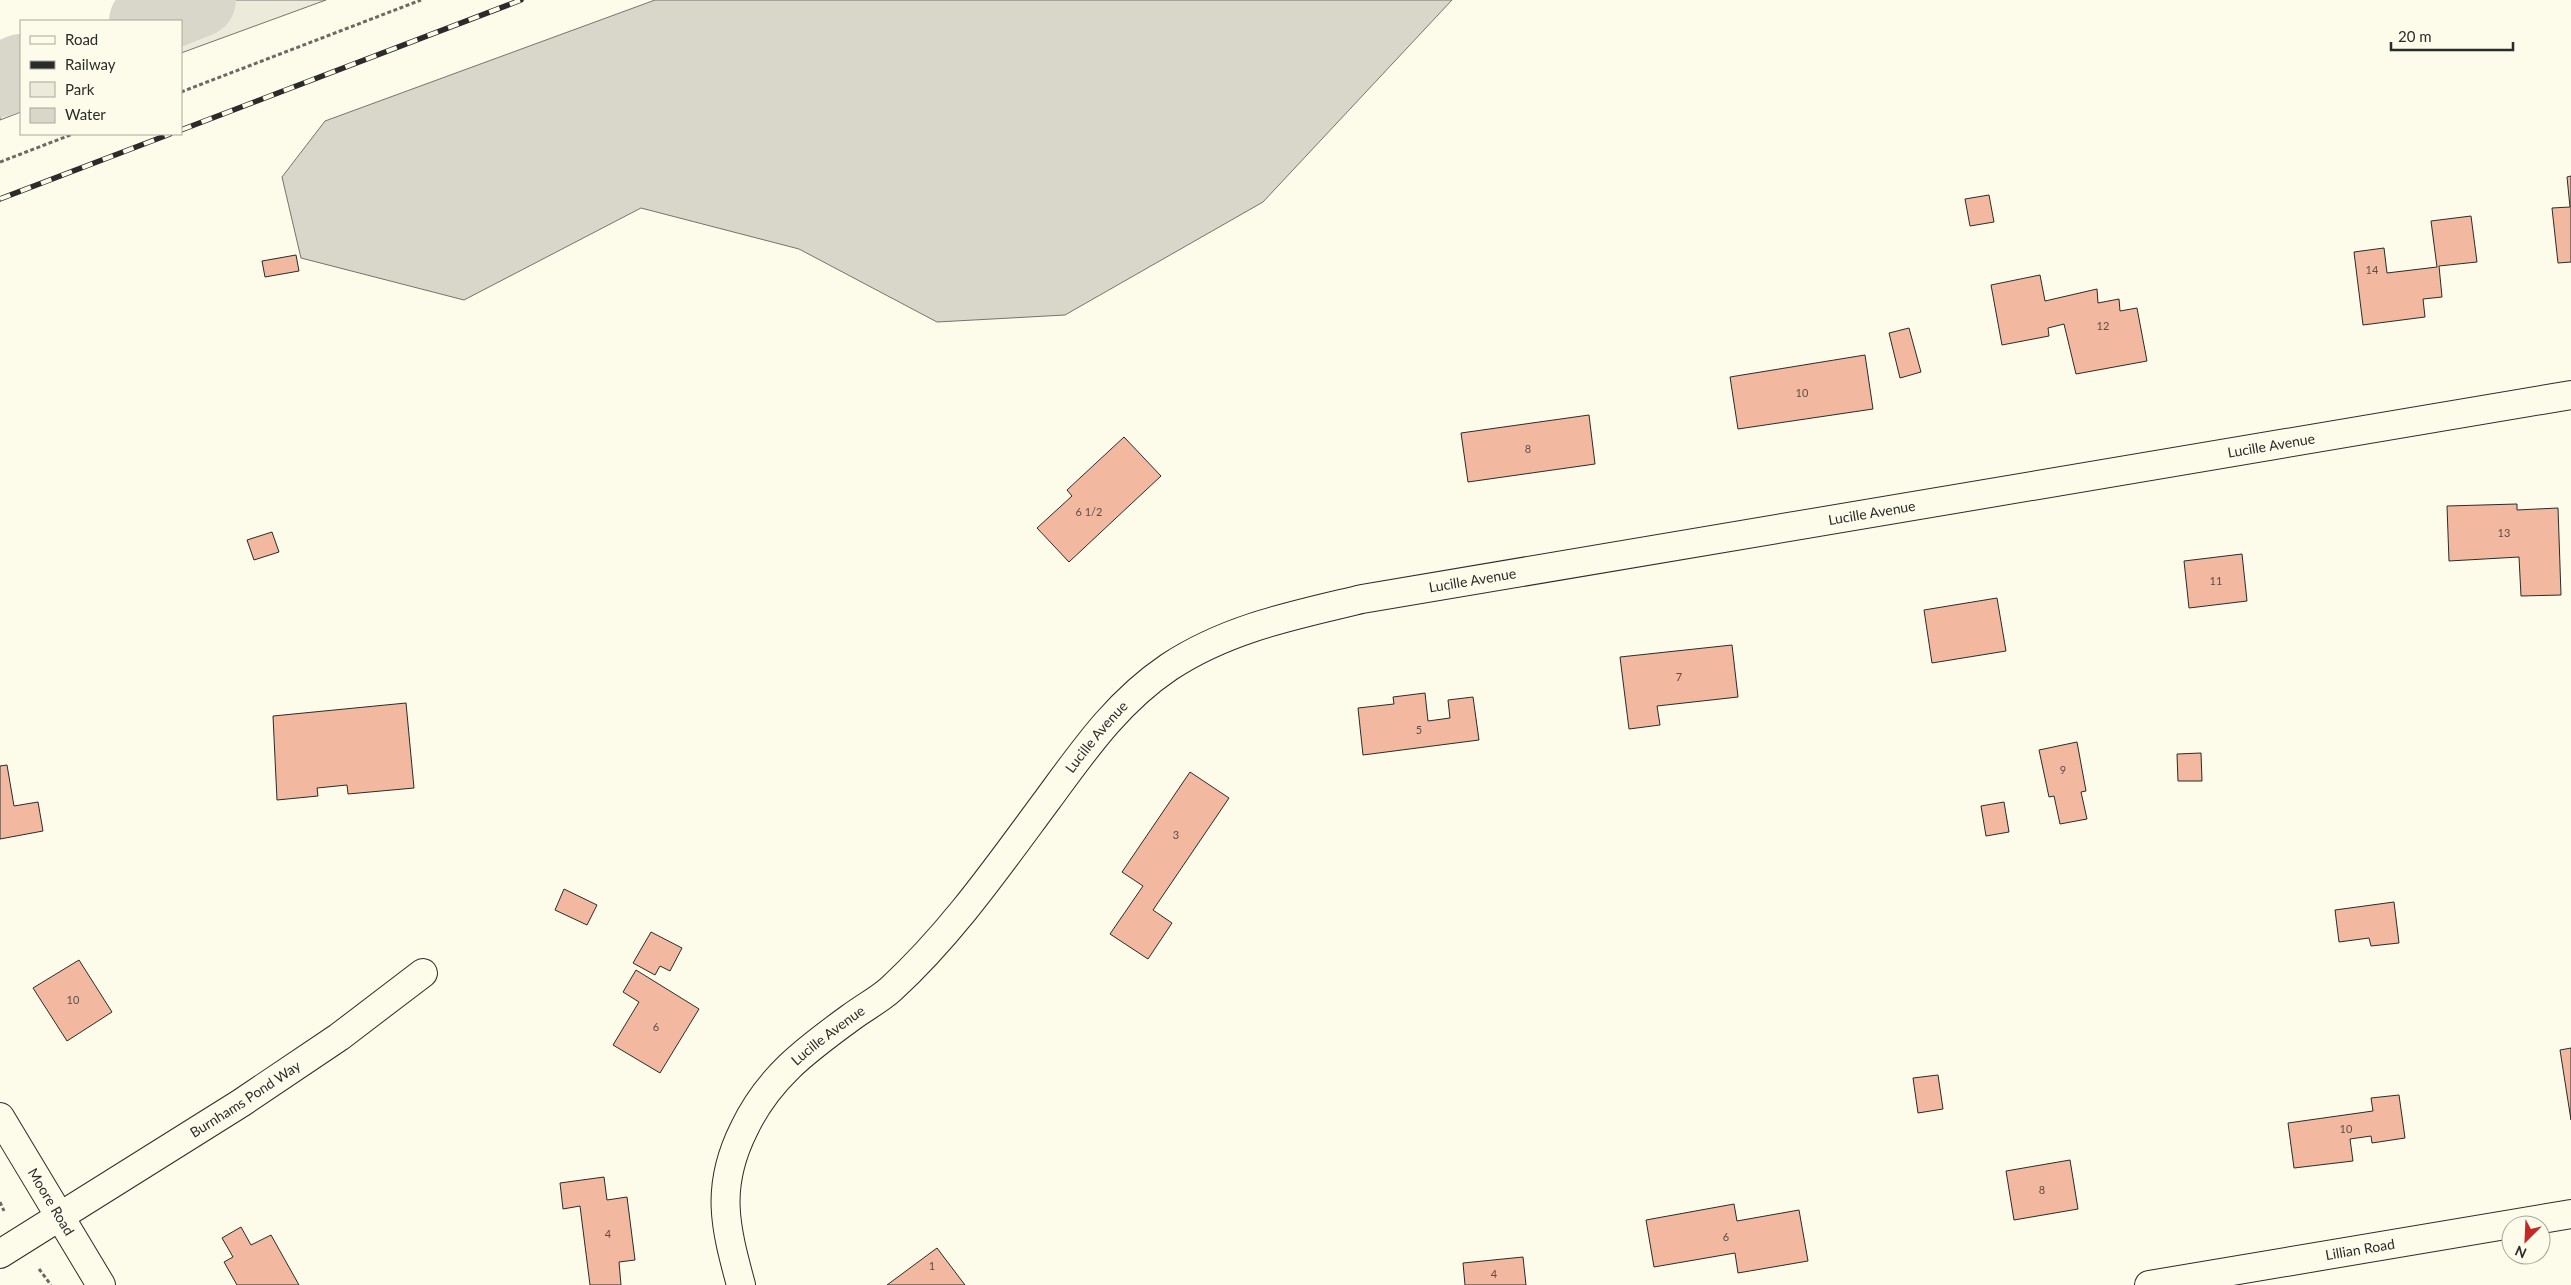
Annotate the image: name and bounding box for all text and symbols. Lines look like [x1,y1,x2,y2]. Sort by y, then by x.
legend [20,20,182,135]
scale bar [2391,20,2514,52]
text: 20 m [2398,27,2432,45]
text: Road [65,30,98,48]
text: Railway [65,55,116,73]
text: Park [65,80,95,98]
text: Water [65,105,106,123]
house number: 14 [2366,263,2379,276]
house number: 12 [2097,319,2109,332]
house number: 10 [1796,386,1809,399]
street label: Lucille Avenue [2226,429,2316,461]
house number: 8 [1525,442,1531,455]
street label: Lucille Avenue [1827,497,1917,528]
house number: 6 1/2 [1076,505,1102,518]
house number: 13 [2498,526,2510,539]
street label: Lucille Avenue [1427,564,1517,596]
house number: 11 [2210,574,2222,587]
house number: 7 [1676,670,1682,683]
street label: Lucille Avenue [1061,697,1131,776]
house number: 5 [1416,723,1422,736]
house number: 9 [2060,763,2066,776]
house number: 3 [1173,828,1179,841]
house number: 10 [67,993,80,1006]
street label: Lucille Avenue [787,1001,868,1069]
house number: 6 [653,1020,659,1033]
street label: Burnhams Pond Way [187,1056,304,1141]
house number: 10 [2340,1122,2353,1135]
street label: Moore Road [25,1165,78,1238]
house number: 8 [2039,1183,2045,1196]
north arrow [2501,1215,2551,1265]
house number: 4 [605,1227,612,1240]
house number: 6 [1723,1230,1729,1243]
street label: Lillian Road [2324,1235,2396,1263]
text: N [2512,1242,2529,1262]
house number: 1 [929,1259,935,1272]
house number: 4 [1491,1267,1498,1280]

